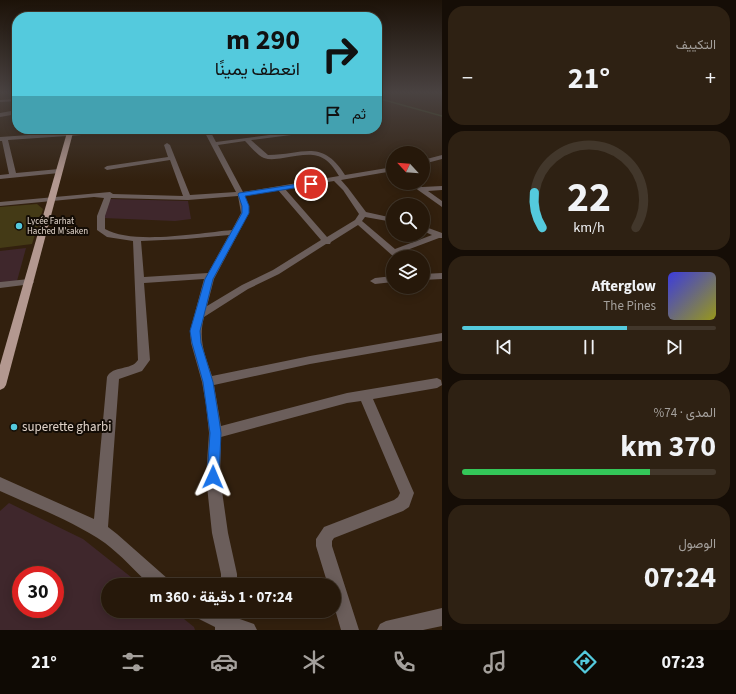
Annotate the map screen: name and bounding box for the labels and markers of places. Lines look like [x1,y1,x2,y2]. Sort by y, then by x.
pin [294,167,328,201]
place label: Lycée Farhat Hached M'saken [27,215,88,238]
marker: Lycée Farhat Hached M'saken [14,221,24,231]
place label: superette gharbi [22,418,111,436]
marker: superette gharbi [9,422,19,432]

